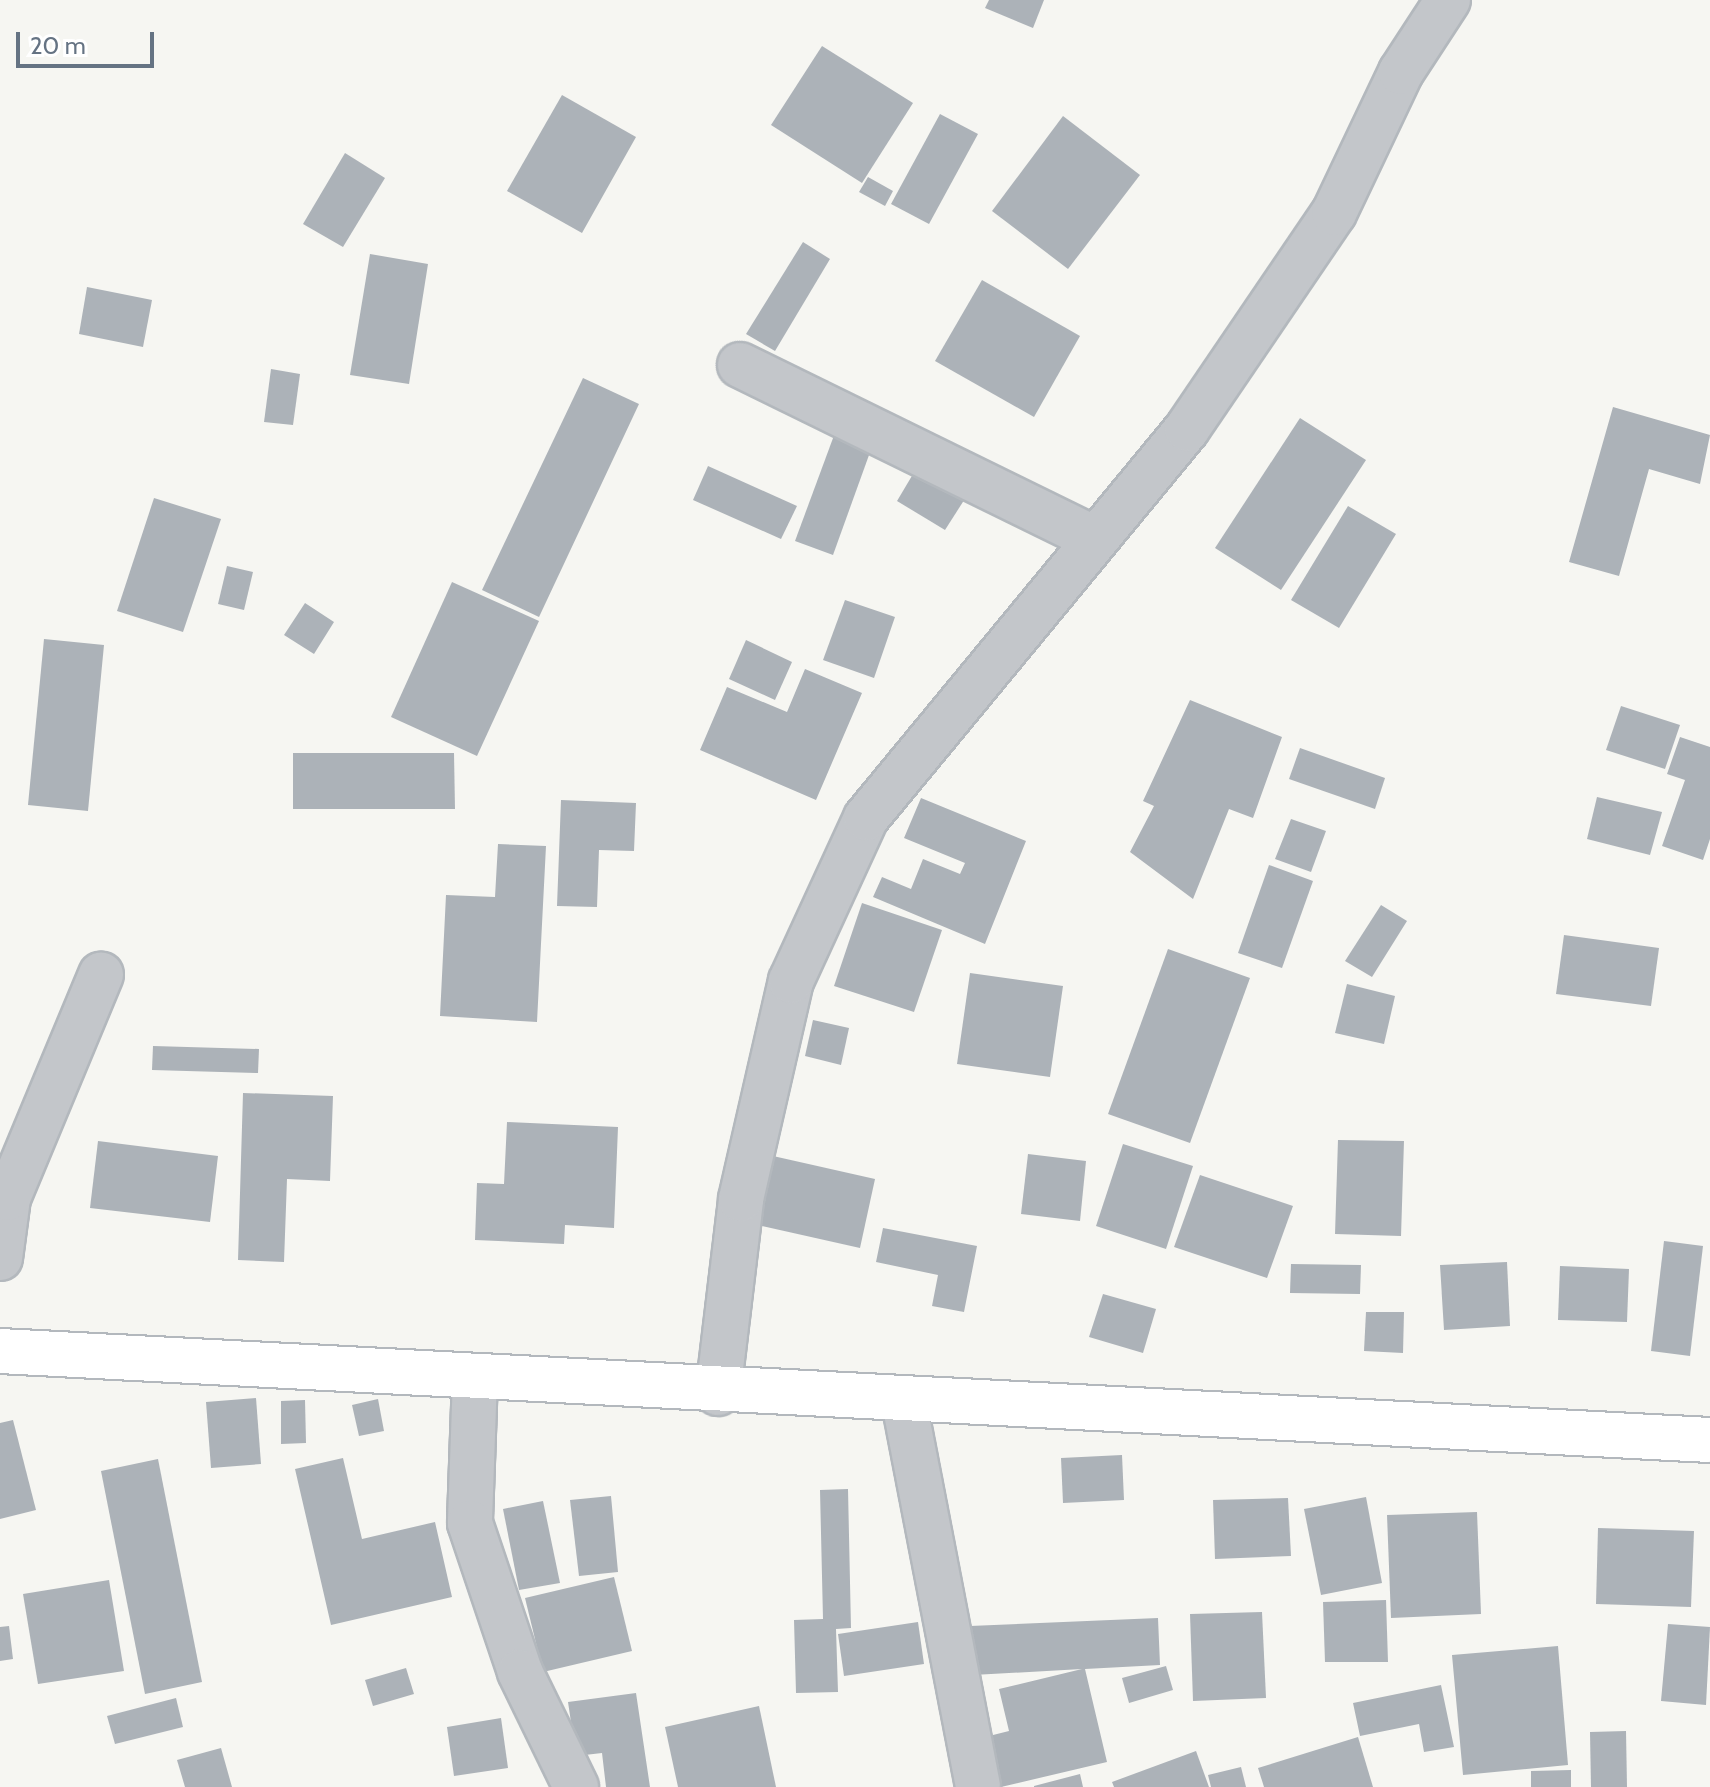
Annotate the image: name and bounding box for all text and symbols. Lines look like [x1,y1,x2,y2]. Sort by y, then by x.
scale bar [20,16,158,66]
text: 20 m [30,31,86,60]

